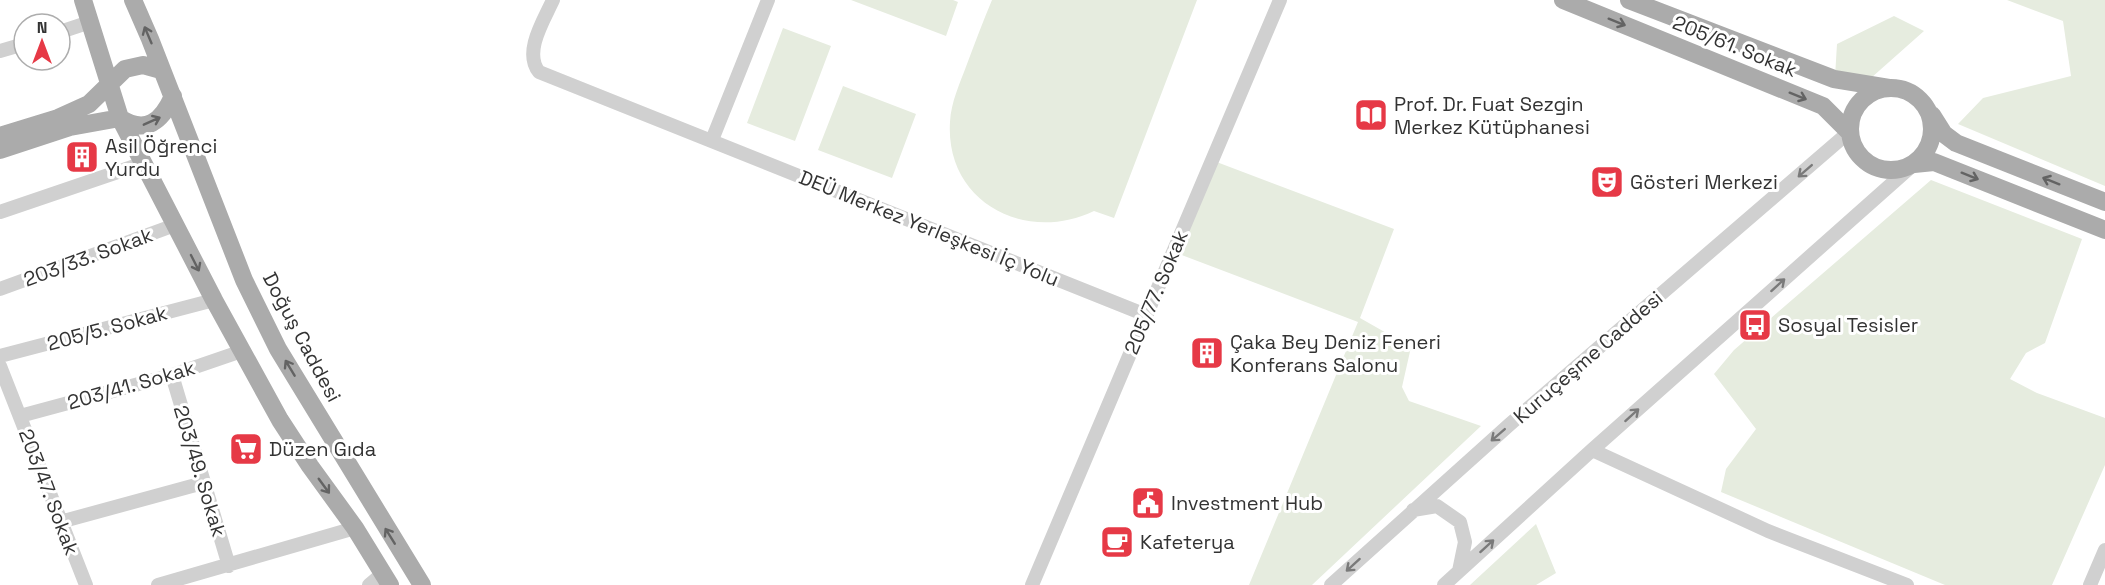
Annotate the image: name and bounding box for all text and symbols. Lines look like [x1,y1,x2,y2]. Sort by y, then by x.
street label: 205/61. Sokak [1669,9,1801,83]
north arrow [12,12,72,72]
text: N [37,17,47,38]
one-way arrow [1607,17,1626,28]
one-way arrow [142,26,153,44]
place label: Prof. Dr. Fuat Sezgin Merkez Kütüphanesi [1394,91,1590,140]
one-way arrow [1788,91,1806,102]
library icon: Prof. Dr. Fuat Sezgin Merkez Kütüphanesi [1353,97,1389,133]
one-way arrow [142,115,160,126]
place label: Asil Öğrenci Yurdu [105,133,217,182]
building icon: Asil Öğrenci Yurdu [64,139,100,175]
street label: DEÜ Merkez Yerleşkesi İç Yolu [795,164,1063,292]
theatre icon: Gösteri Merkezi [1589,164,1625,200]
one-way arrow [1798,164,1813,178]
place label: Gösteri Merkezi [1630,169,1778,195]
one-way arrow [1960,172,1979,183]
one-way arrow [2042,174,2060,185]
street label: 203/33. Sokak [20,222,156,292]
street label: 205/77. Sokak [1118,226,1194,358]
one-way arrow [189,254,201,271]
street label: Doğuş Caddesi [257,268,347,406]
one-way arrow [1770,278,1785,292]
street label: Kuruçeşme Caddesi [1508,285,1668,429]
street label: 205/5. Sokak [44,299,170,356]
bus stop icon: Sosyal Tesisler [1737,307,1773,343]
place label: Sosyal Tesisler [1778,312,1918,338]
place label: Çaka Bey Deniz Feneri Konferans Salonu [1230,329,1441,378]
building icon: Çaka Bey Deniz Feneri Konferans Salonu [1189,335,1225,371]
street label: 203/41. Sokak [64,354,198,416]
one-way arrow [283,360,295,377]
street label: 203/49. Sokak [168,402,232,540]
one-way arrow [1624,408,1639,422]
street label: 203/47. Sokak [13,425,85,559]
one-way arrow [1491,428,1506,442]
supermarket icon: Düzen Gıda [228,431,264,467]
place label: Düzen Gıda [269,436,376,462]
one-way arrow [318,477,330,493]
public building icon: Investment Hub [1130,485,1166,521]
place label: Investment Hub [1171,490,1323,516]
cafe icon: Kafeterya [1099,524,1135,560]
one-way arrow [384,528,396,545]
place label: Kafeterya [1140,529,1235,555]
one-way arrow [1479,539,1494,553]
one-way arrow [1345,558,1360,572]

